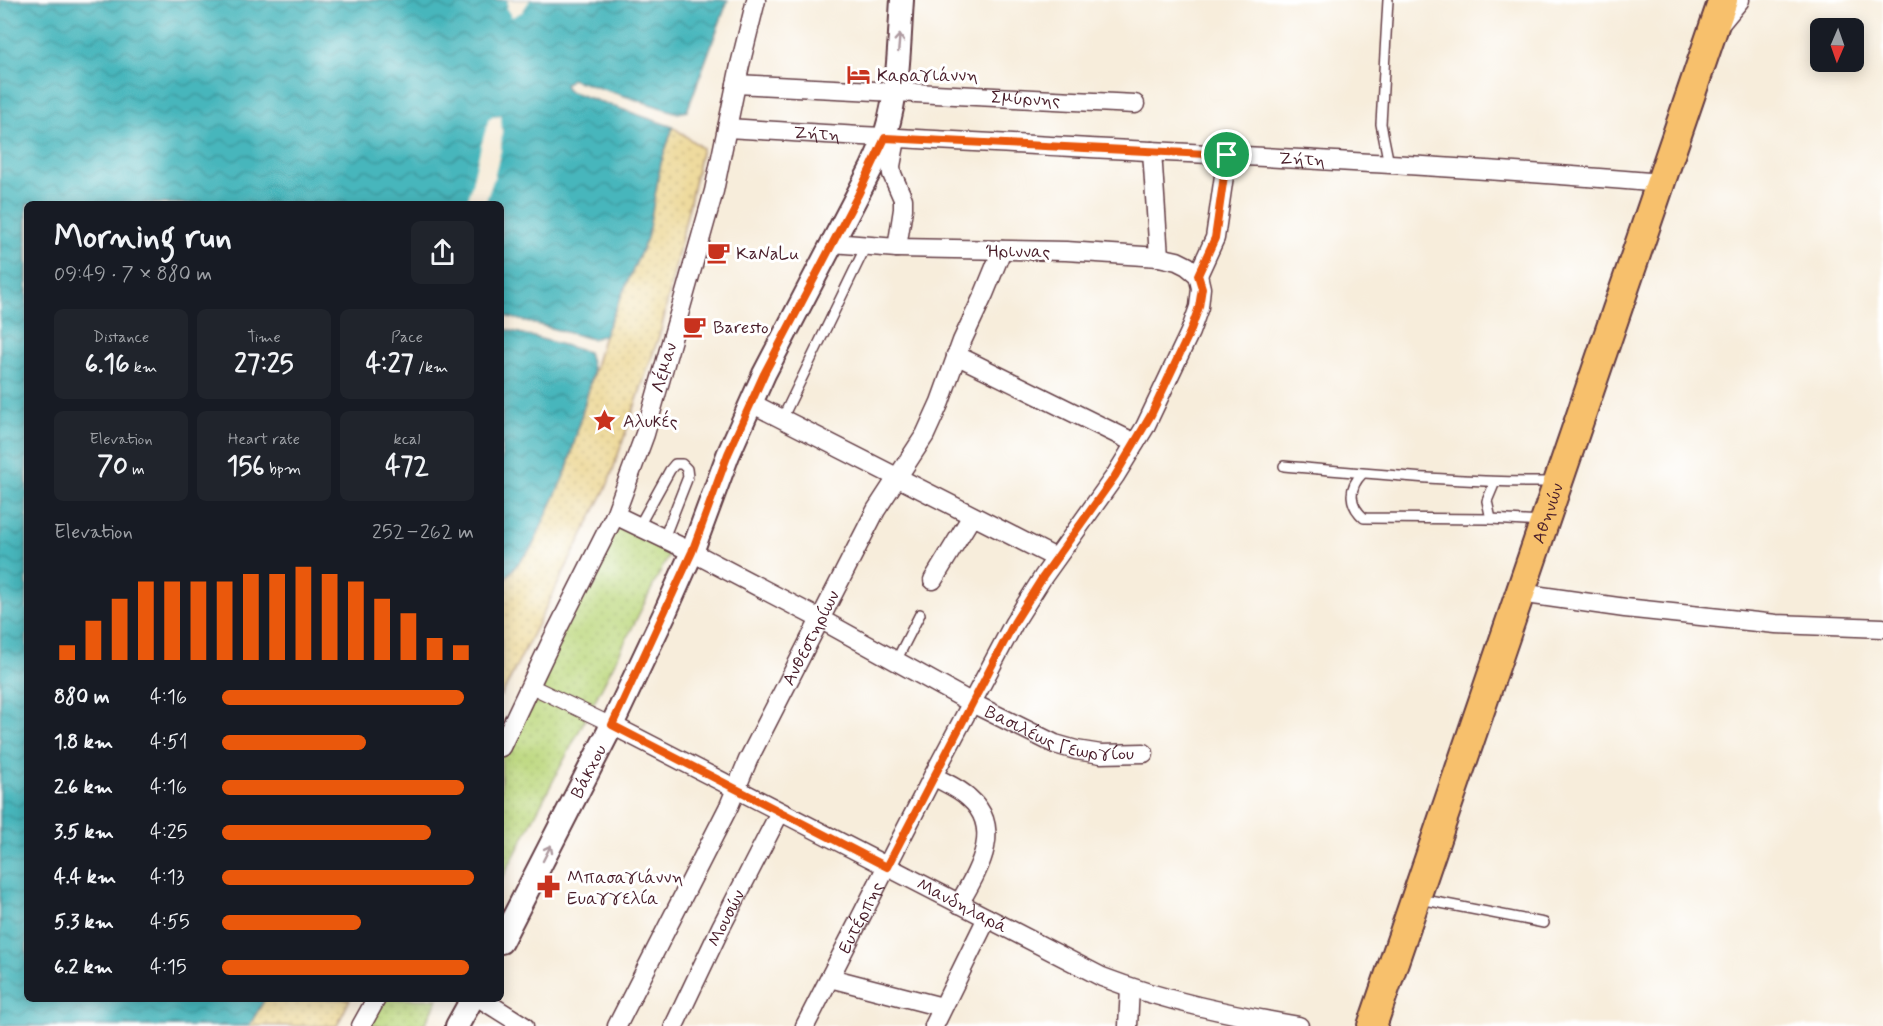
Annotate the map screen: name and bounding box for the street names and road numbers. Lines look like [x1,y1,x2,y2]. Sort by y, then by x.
street label: Σμύρνης [990,86,1061,113]
street label: Ζήτη [793,121,841,148]
street label: Ζήτη [1278,147,1326,173]
street label: Ήριννας [985,239,1051,265]
street label: Λέμαν [646,340,683,396]
street label: Αθηνών [1527,480,1570,547]
street label: Ανθεστηρίων [777,586,846,690]
street label: Βασιλέως Γεωργίου [981,700,1134,767]
street label: Βάκχου [566,741,613,802]
street label: Μανδηλαρά [912,873,1011,939]
street label: Ευτέρπης [833,878,890,958]
street label: Μουσών [702,886,751,951]

